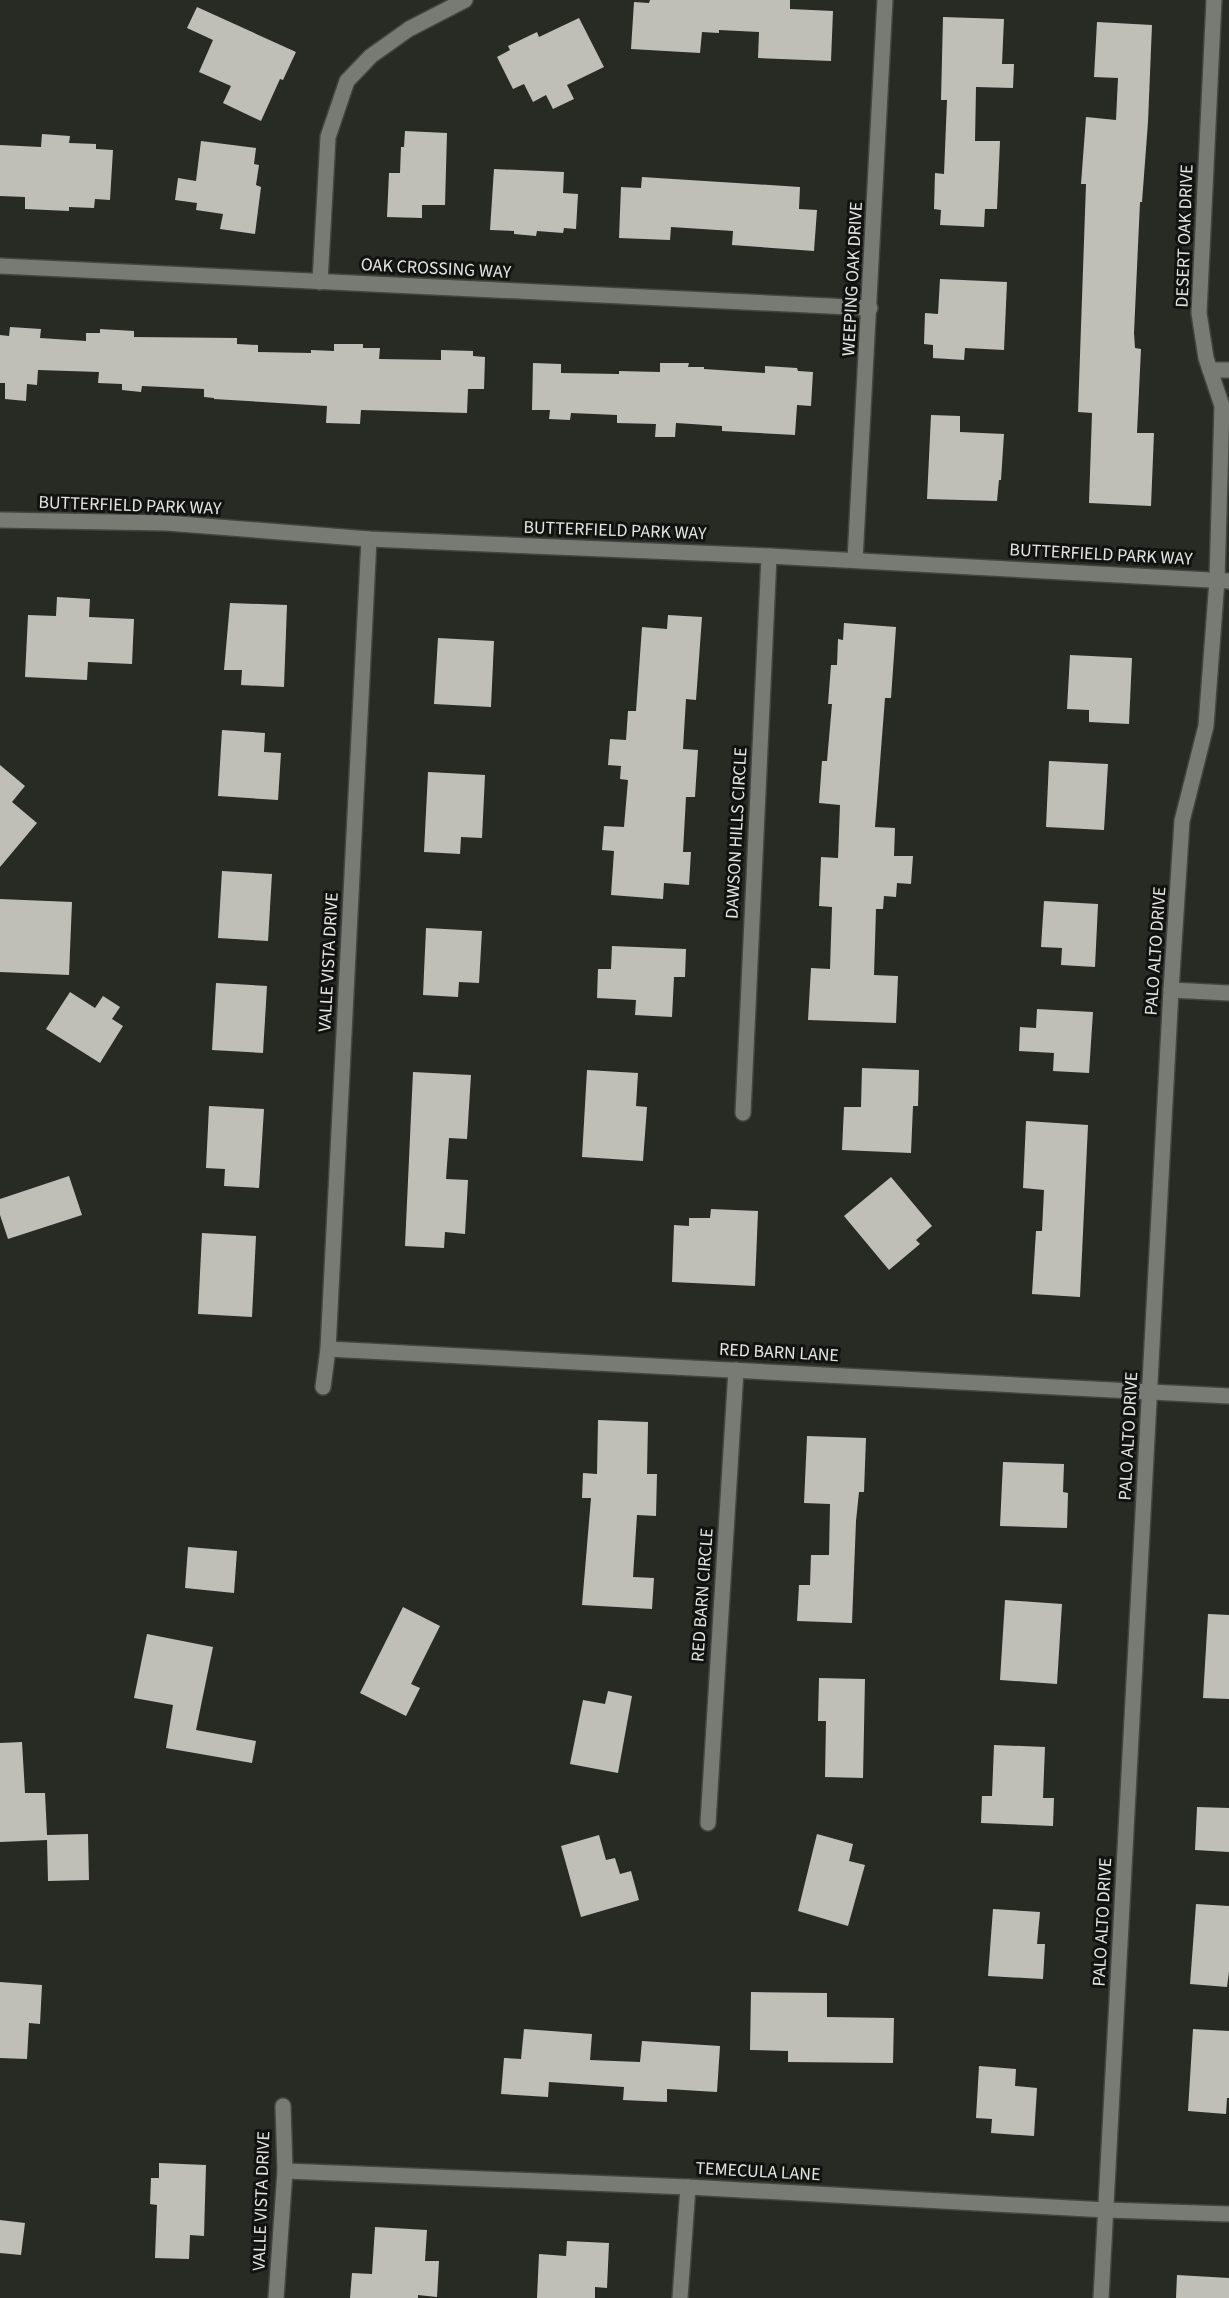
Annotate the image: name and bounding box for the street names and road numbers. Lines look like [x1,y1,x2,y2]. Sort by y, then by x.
street label: DESERT OAK DRIVE [1170,164,1199,308]
street label: WEEPING OAK DRIVE [836,201,869,357]
street label: OAK CROSSING WAY [360,252,512,285]
street label: BUTTERFIELD PARK WAY [38,490,222,521]
street label: BUTTERFIELD PARK WAY [523,515,707,546]
street label: BUTTERFIELD PARK WAY [1009,537,1194,572]
street label: DAWSON HILLS CIRCLE [720,746,753,920]
street label: PALO ALTO DRIVE [1139,886,1172,1016]
street label: VALLE VISTA DRIVE [312,892,345,1032]
street label: RED BARN LANE [718,1337,840,1368]
street label: PALO ALTO DRIVE [1113,1371,1144,1501]
street label: RED BARN CIRCLE [685,1527,720,1663]
street label: PALO ALTO DRIVE [1087,1857,1118,1987]
street label: VALLE VISTA DRIVE [247,2131,276,2271]
street label: TEMECULA LANE [695,2156,821,2187]

